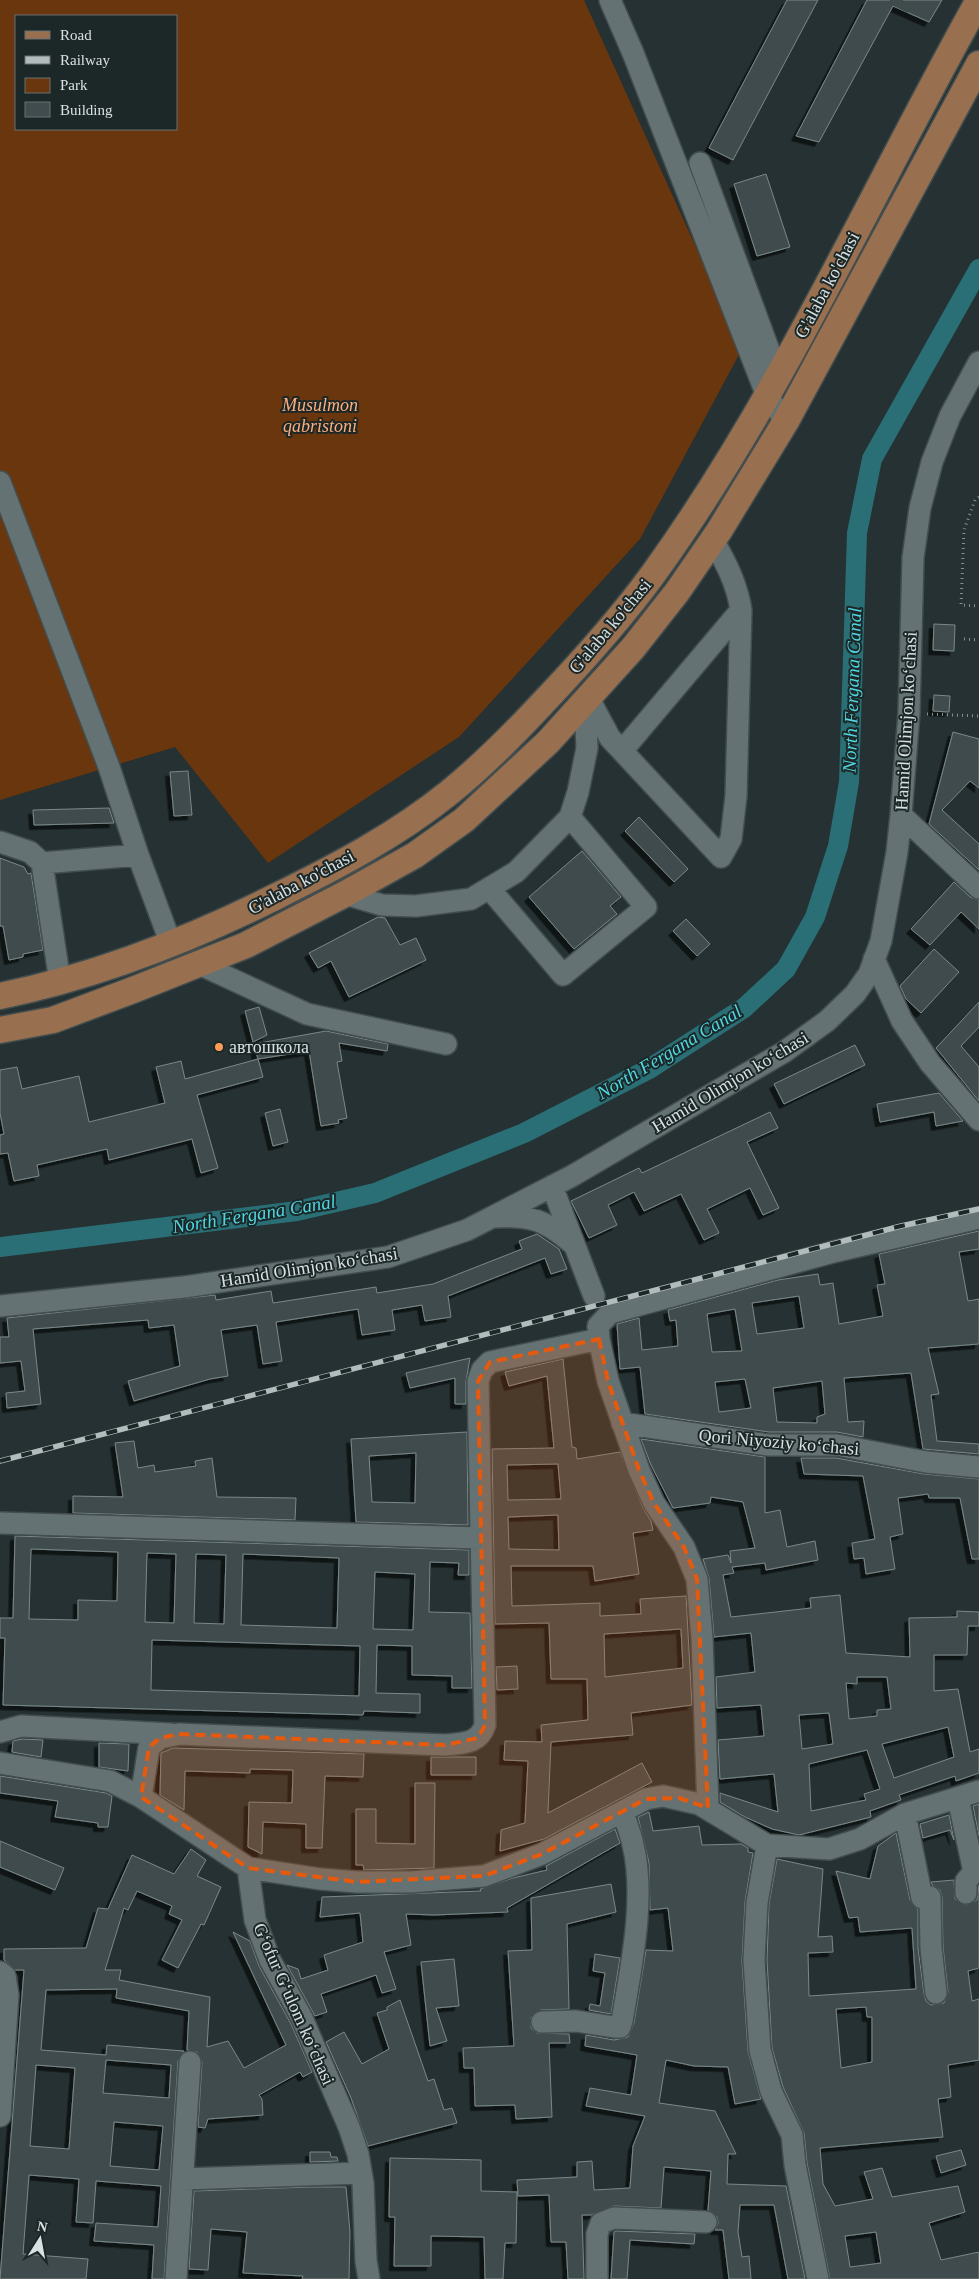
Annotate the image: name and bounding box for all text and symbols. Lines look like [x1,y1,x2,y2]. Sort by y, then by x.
legend [15,15,178,130]
text: Road [60,27,92,43]
text: Railway [60,52,110,68]
text: Park [60,77,88,93]
text: Building [60,102,113,118]
street label: G'alaba ko'chasi [791,229,863,341]
park label: Musulmon qabristoni [281,395,358,436]
street label: G'alaba ko'chasi [565,575,655,677]
water label: North Fergana Canal [839,607,865,774]
street label: Hamid Olimjon koʻchasi [891,631,921,811]
street label: G'alaba ko'chasi [245,846,357,918]
water label: North Fergana Canal [592,1001,745,1104]
street label: Hamid Olimjon koʻchasi [648,1027,812,1137]
place label: автошкола [229,1037,309,1057]
marker: автошкола [213,1041,225,1053]
water label: North Fergana Canal [170,1191,337,1237]
street label: Hamid Olimjon koʻchasi [219,1243,399,1291]
street label: Qori Niyoziy koʻchasi [698,1425,860,1459]
street label: Gʻofur Gʻulom koʻchasi [249,1920,339,2088]
north arrow [15,2214,65,2264]
text: N [36,2218,49,2235]

